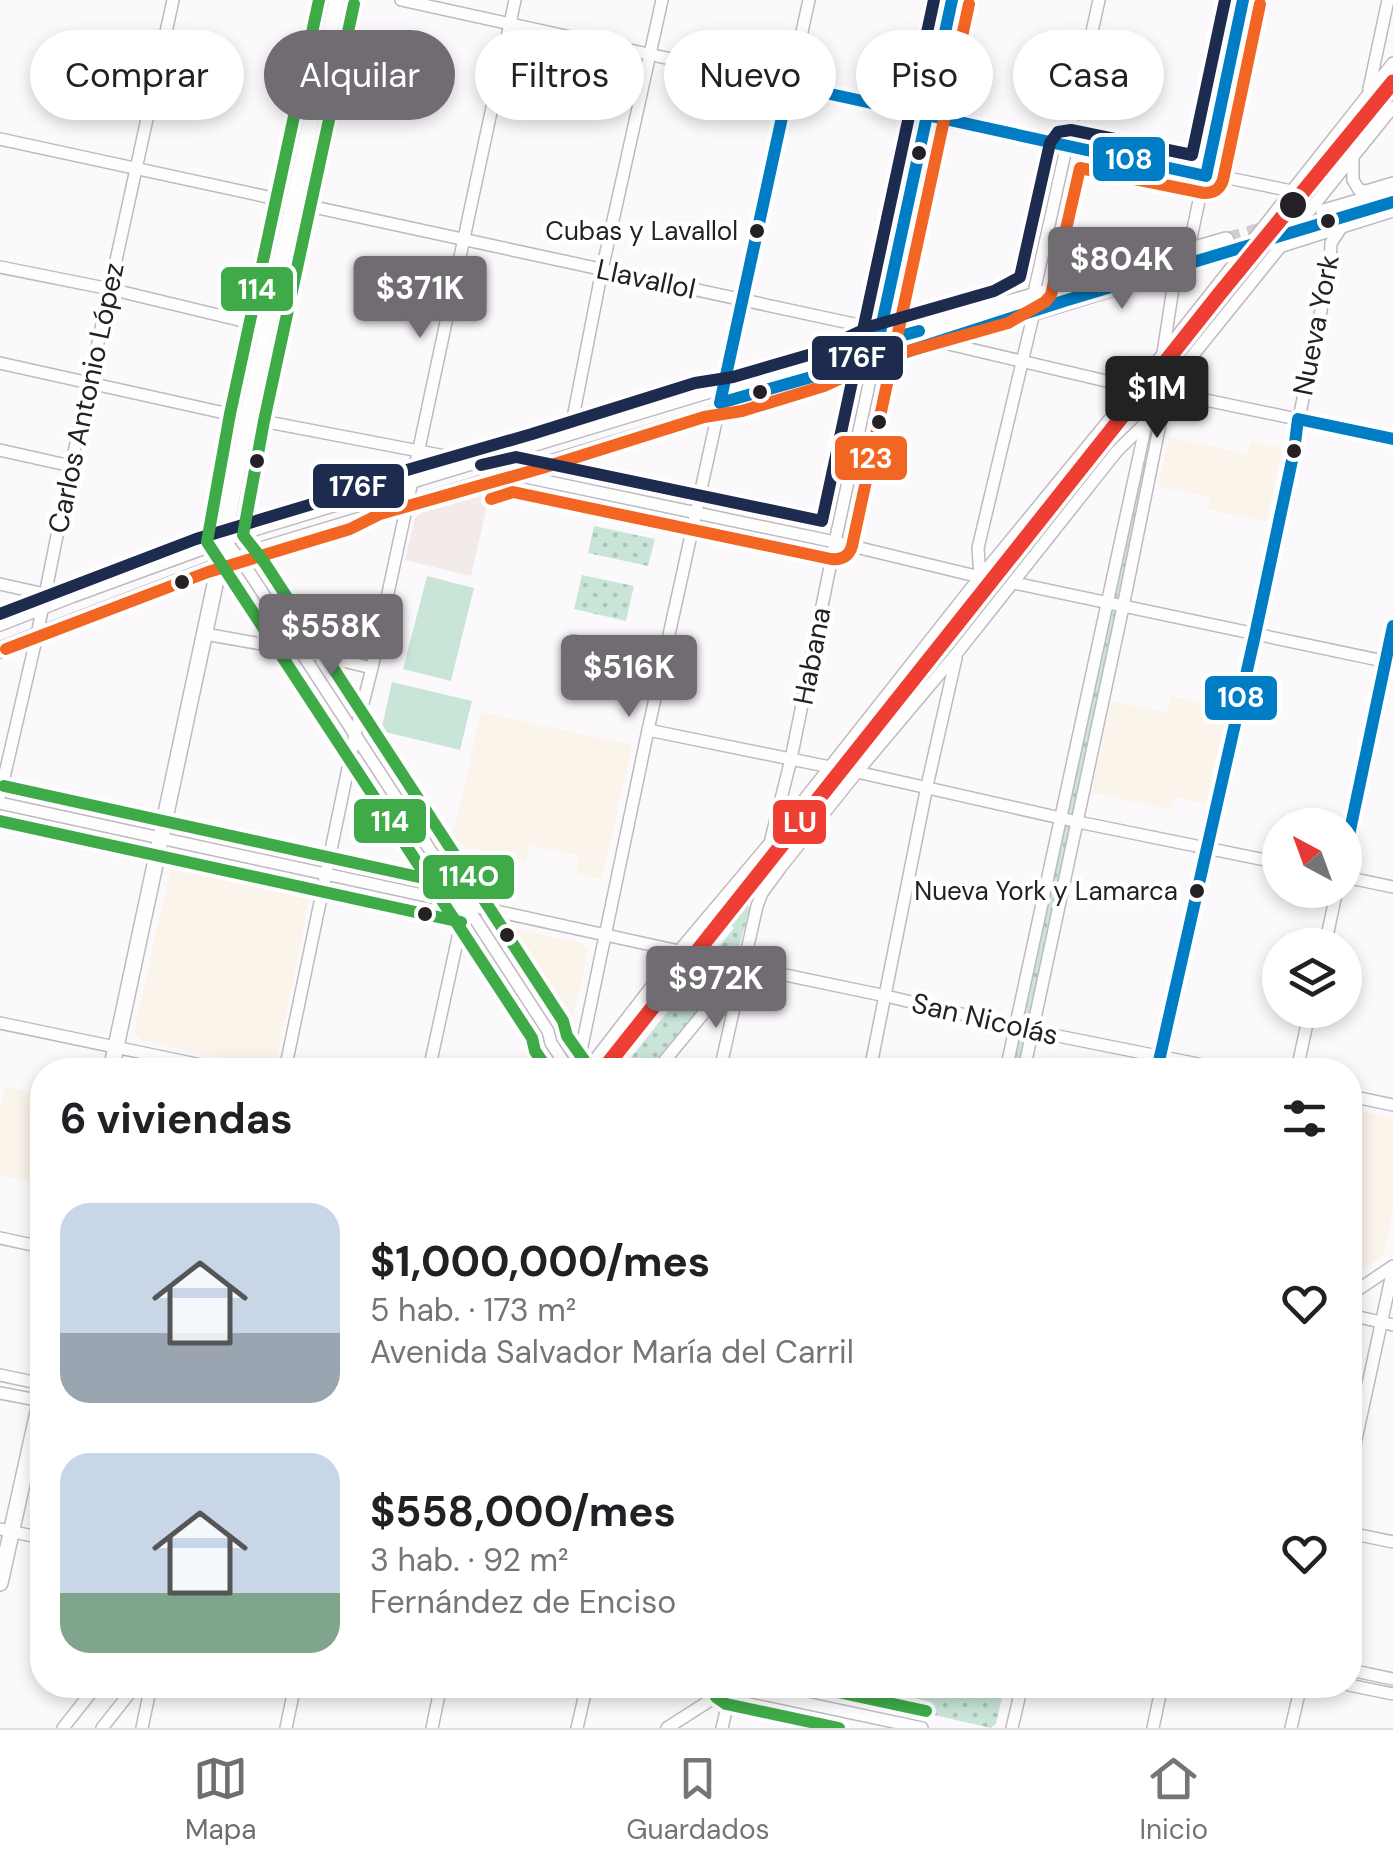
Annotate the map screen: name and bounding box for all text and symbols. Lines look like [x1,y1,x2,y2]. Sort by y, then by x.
chip: Comprar [30,30,244,120]
chip: Alquilar [264,30,455,120]
chip: Filtros [475,30,644,120]
chip: Nuevo [664,30,836,120]
chip: Piso [856,30,993,120]
chip: Casa [1013,30,1164,120]
line badge: 108 [1091,135,1167,183]
text: 108 [1105,141,1153,178]
unlabelled marker [909,143,929,163]
unlabelled marker [1277,189,1309,221]
unlabelled marker [1318,211,1338,231]
place label: Cubas y Lavallol [545,214,738,248]
marker: Cubas y Lavallol [747,221,767,241]
pin: $804K [1052,227,1192,312]
text: $804K [1070,238,1174,280]
street label: Llavallol [593,250,699,308]
street label: Nueva York [1284,252,1348,398]
pin: $371K [350,256,490,341]
street label: Carlos Antonio López [39,259,133,537]
line badge: 114 [219,265,295,313]
text: $371K [376,267,464,309]
text: 114 [238,271,276,308]
line badge: 176F [810,334,905,382]
text: 176F [828,339,886,376]
pin: $1M [1109,356,1205,441]
text: $1M [1127,367,1187,409]
unlabelled marker [750,382,770,402]
unlabelled marker [869,412,889,432]
line badge: 123 [833,434,909,482]
text: 123 [849,440,893,477]
unlabelled marker [1284,441,1304,461]
unlabelled marker [247,451,267,471]
line badge: 176F [311,462,406,510]
text: 176F [329,468,387,505]
unlabelled marker [172,572,192,592]
pin: $558K [261,594,401,679]
street label: Habana [784,604,840,708]
text: $558K [281,605,381,647]
pin: $516K [559,635,699,720]
text: $516K [583,646,675,688]
line badge: 108 [1203,674,1279,722]
text: 108 [1217,679,1265,716]
line badge: 114 [352,797,428,845]
line badge: LU [771,798,828,846]
text: 114 [371,803,409,840]
text: LU [783,804,817,841]
north arrow [1262,808,1362,908]
map controls [1262,808,1362,1028]
line badge: 114O [421,853,516,901]
text: 114O [439,858,499,895]
place label: Nueva York y Lamarca [914,874,1178,908]
marker: Nueva York y Lamarca [1187,881,1207,901]
unlabelled marker [415,904,435,924]
unlabelled marker [497,925,517,945]
button: layers [1262,928,1362,1028]
pin: $972K [646,946,786,1031]
text: $972K [668,957,764,999]
street label: San Nicolás [908,984,1062,1054]
text: 6 viviendas [60,1091,293,1146]
icon: filters [1277,1091,1332,1146]
text: $1,000,000/mes [370,1234,710,1289]
icon: home [140,1243,260,1363]
icon: heart [1277,1276,1332,1331]
text: 5 hab. · 173 m² [370,1289,576,1331]
text: Avenida Salvador María del Carril [370,1331,854,1373]
text: $558,000/mes [370,1484,676,1539]
icon: home [140,1493,260,1613]
icon: heart [1277,1526,1332,1581]
text: 3 hab. · 92 m² [370,1539,569,1581]
text: Fernández de Enciso [370,1581,676,1623]
tab: Mapa [185,1751,256,1848]
tab: Guardados [626,1751,770,1848]
tab: Inicio [1139,1751,1208,1848]

